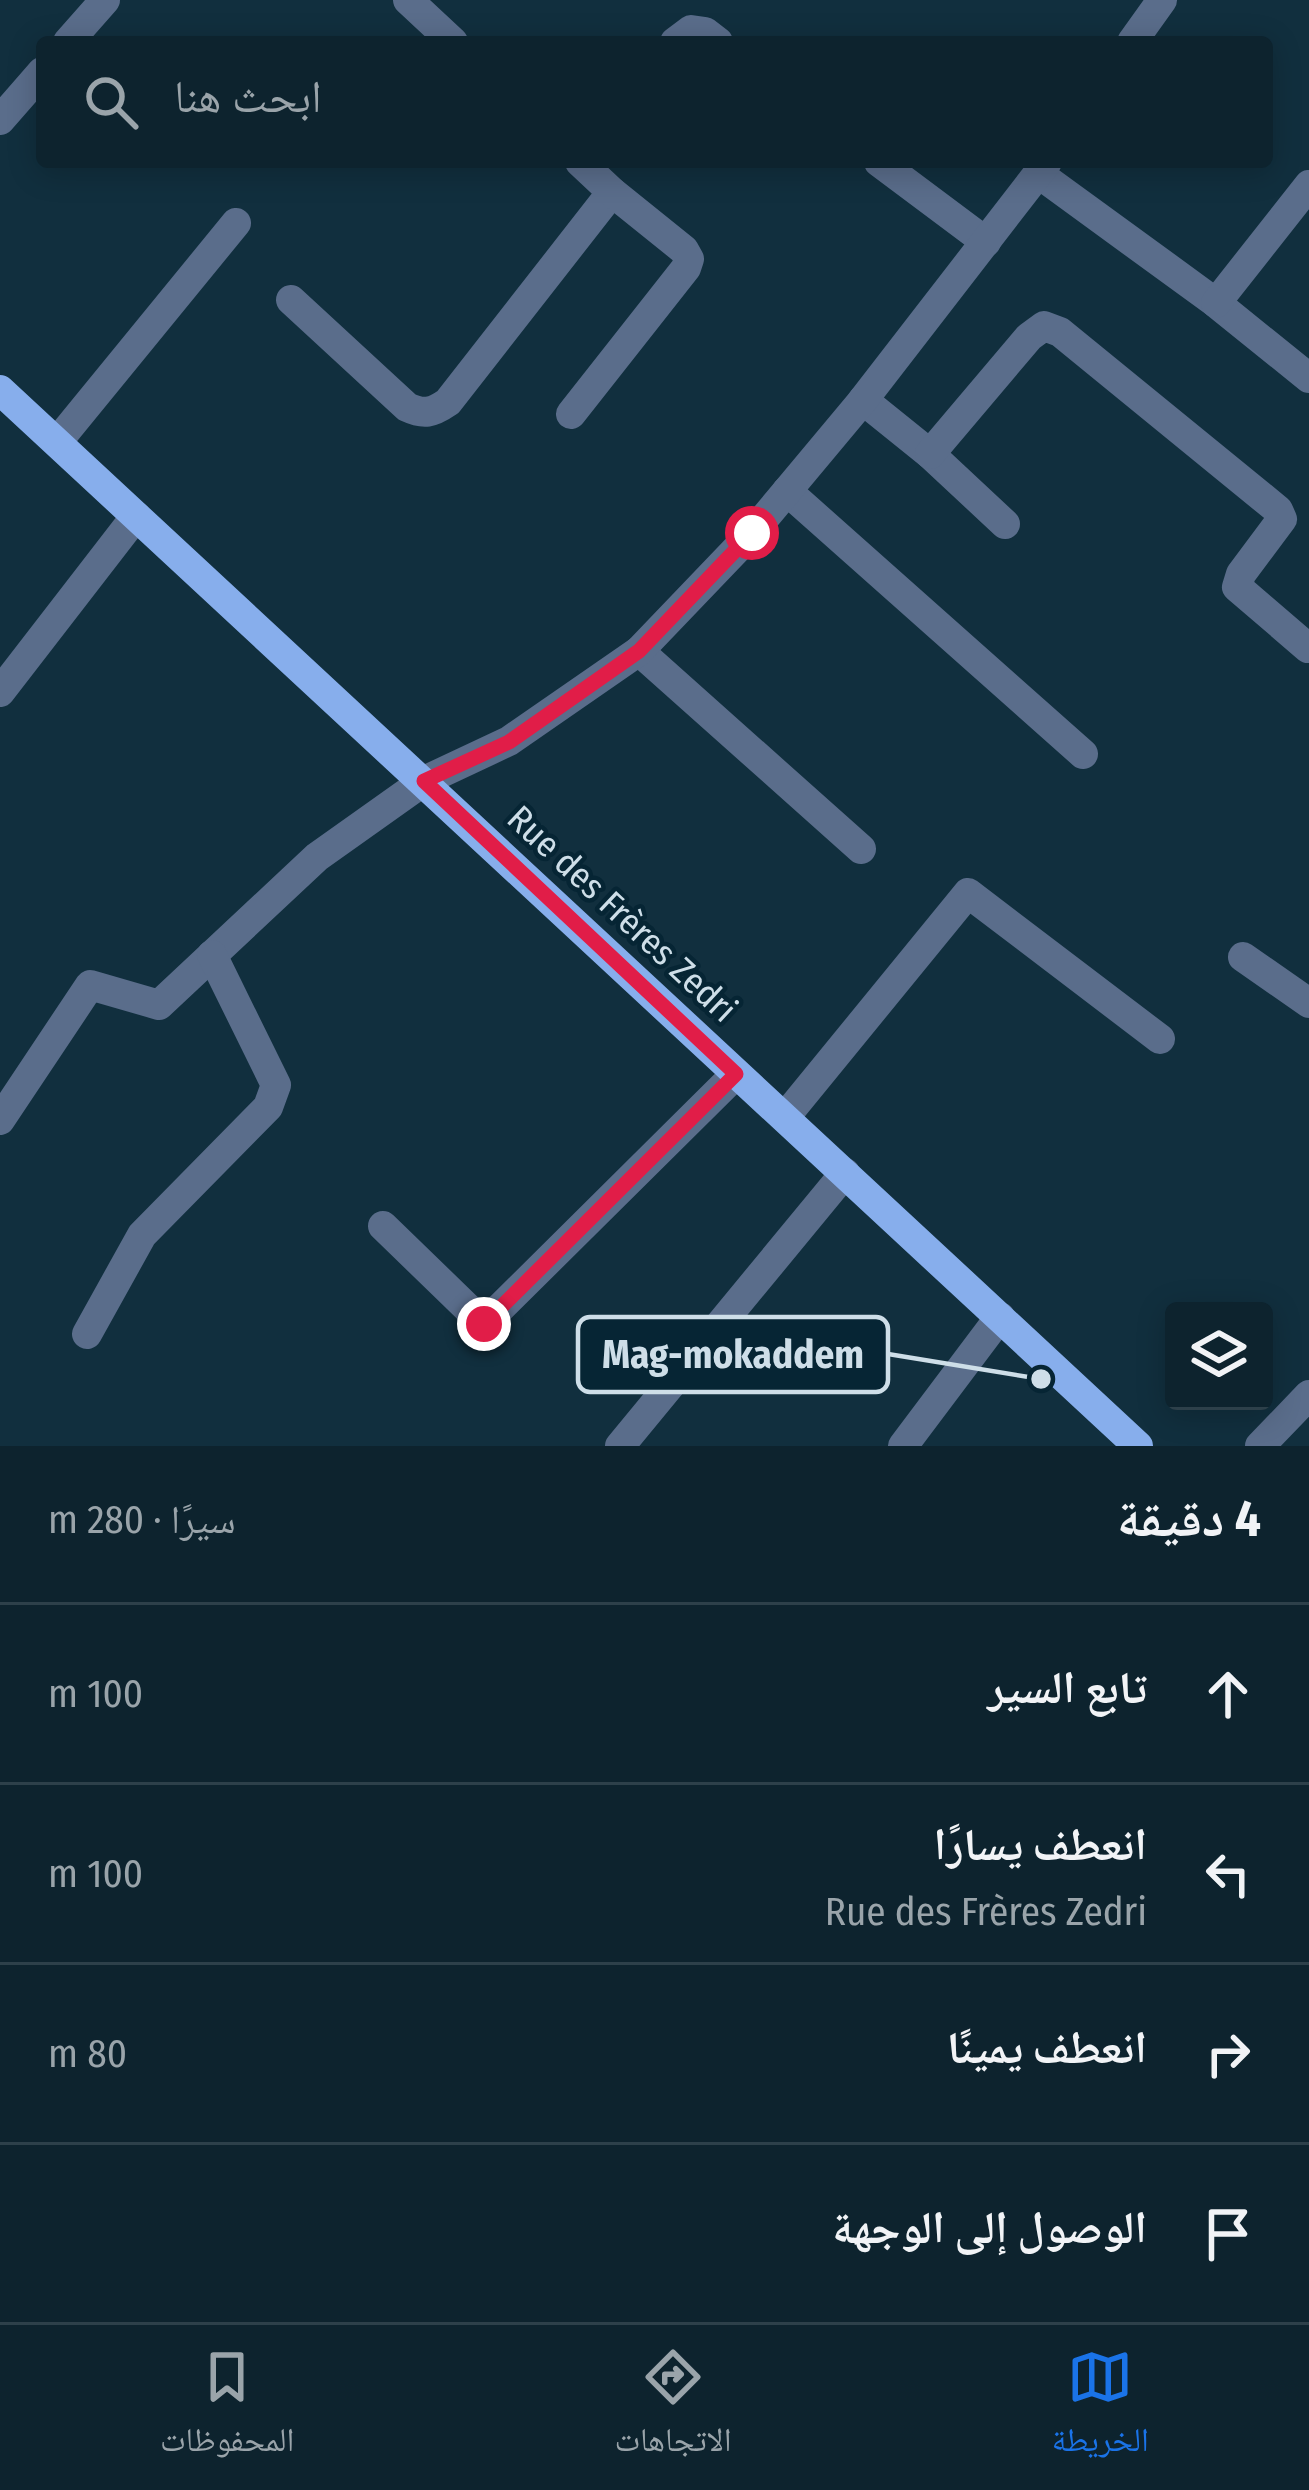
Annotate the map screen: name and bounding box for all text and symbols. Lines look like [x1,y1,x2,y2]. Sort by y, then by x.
search box [36,36,1273,168]
icon: search [78,69,144,135]
text: ابحث هنا [174,70,322,124]
route start [725,506,779,560]
street label: Rue des Frères Zedri [498,796,746,1032]
route end [457,1297,511,1351]
map controls [1165,1302,1273,1410]
button: layers [1165,1302,1273,1410]
callout: Mag-mokaddem [578,1317,888,1392]
text: Mag-mokaddem [602,1332,864,1378]
text: 4 دقيقة [1117,1488,1261,1550]
text: سيرًا · 280 m [48,1497,236,1543]
text: تابع السير [988,1661,1147,1715]
icon: ahead [1195,1661,1261,1727]
text: 100 m [48,1671,143,1717]
text: انعطف يسارًا [934,1818,1147,1872]
icon: left [1195,1841,1261,1907]
text: 100 m [48,1851,143,1897]
text: Rue des Frères Zedri [825,1889,1147,1935]
text: انعطف يمينًا [947,2021,1147,2075]
icon: right [1195,2021,1261,2087]
text: 80 m [48,2031,127,2077]
text: الوصول إلى الوجهة [832,2201,1147,2255]
icon: arrive [1195,2201,1261,2267]
tab: المحفوظات [160,2344,294,2472]
tab: الاتجاهات [614,2344,732,2472]
tab: الخريطة [1052,2344,1149,2472]

